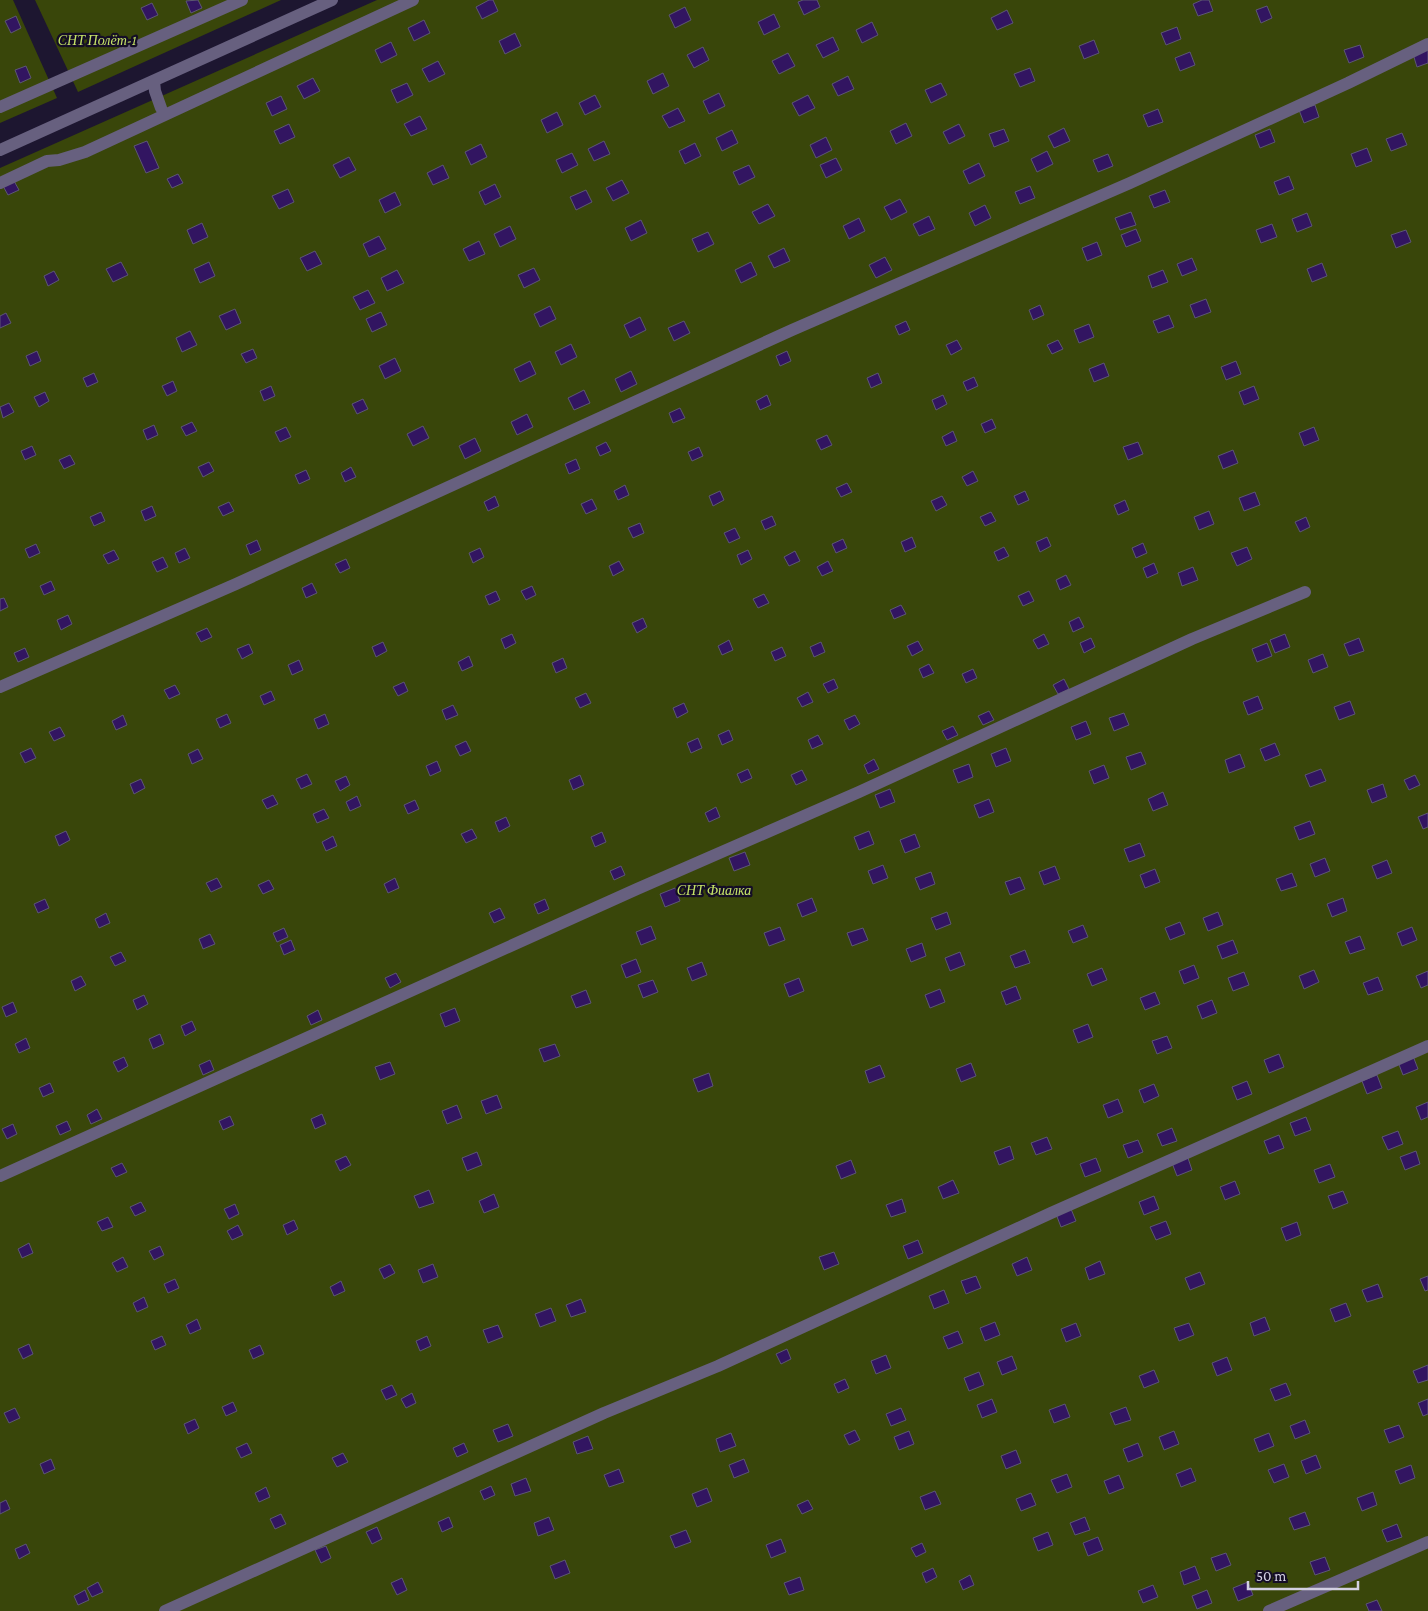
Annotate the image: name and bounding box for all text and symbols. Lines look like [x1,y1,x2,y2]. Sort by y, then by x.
park label: СНТ Полёт-1 [58,32,137,48]
park label: СНТ Фиалка [677,882,751,898]
scale bar [1248,1558,1358,1590]
text: 50 m [1256,1568,1286,1584]

